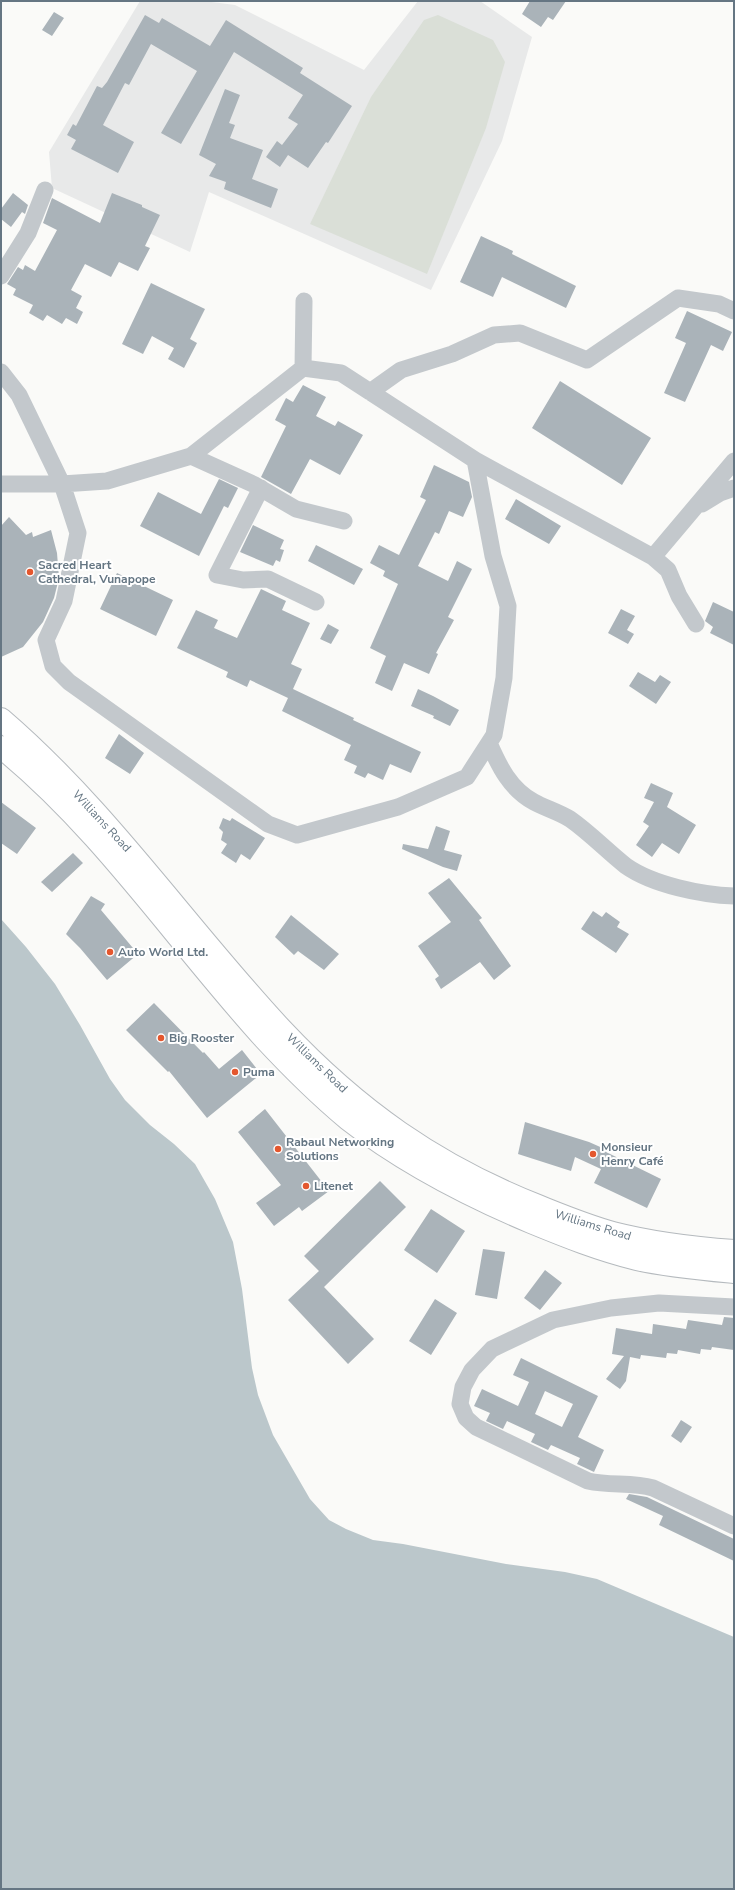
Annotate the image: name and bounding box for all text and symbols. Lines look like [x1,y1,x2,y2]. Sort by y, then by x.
place label: Sacred Heart Cathedral, Vunapope [38,557,156,587]
marker: Sacred Heart Cathedral, Vunapope [25,567,35,577]
street label: Williams Road [69,787,135,855]
place label: Auto World Ltd. [118,944,208,960]
marker: Auto World Ltd. [105,947,115,957]
place label: Big Rooster [169,1030,235,1046]
street label: Williams Road [283,1030,351,1096]
marker: Big Rooster [156,1033,166,1043]
place label: Puma [243,1064,275,1080]
marker: Puma [230,1067,240,1077]
place label: Rabaul Networking Solutions [286,1134,394,1164]
place label: Monsieur Henry Café [601,1139,664,1169]
marker: Rabaul Networking Solutions [273,1144,283,1154]
marker: Monsieur Henry Café [588,1149,598,1159]
place label: Litenet [314,1178,353,1194]
marker: Litenet [301,1181,311,1191]
street label: Williams Road [553,1206,633,1244]

